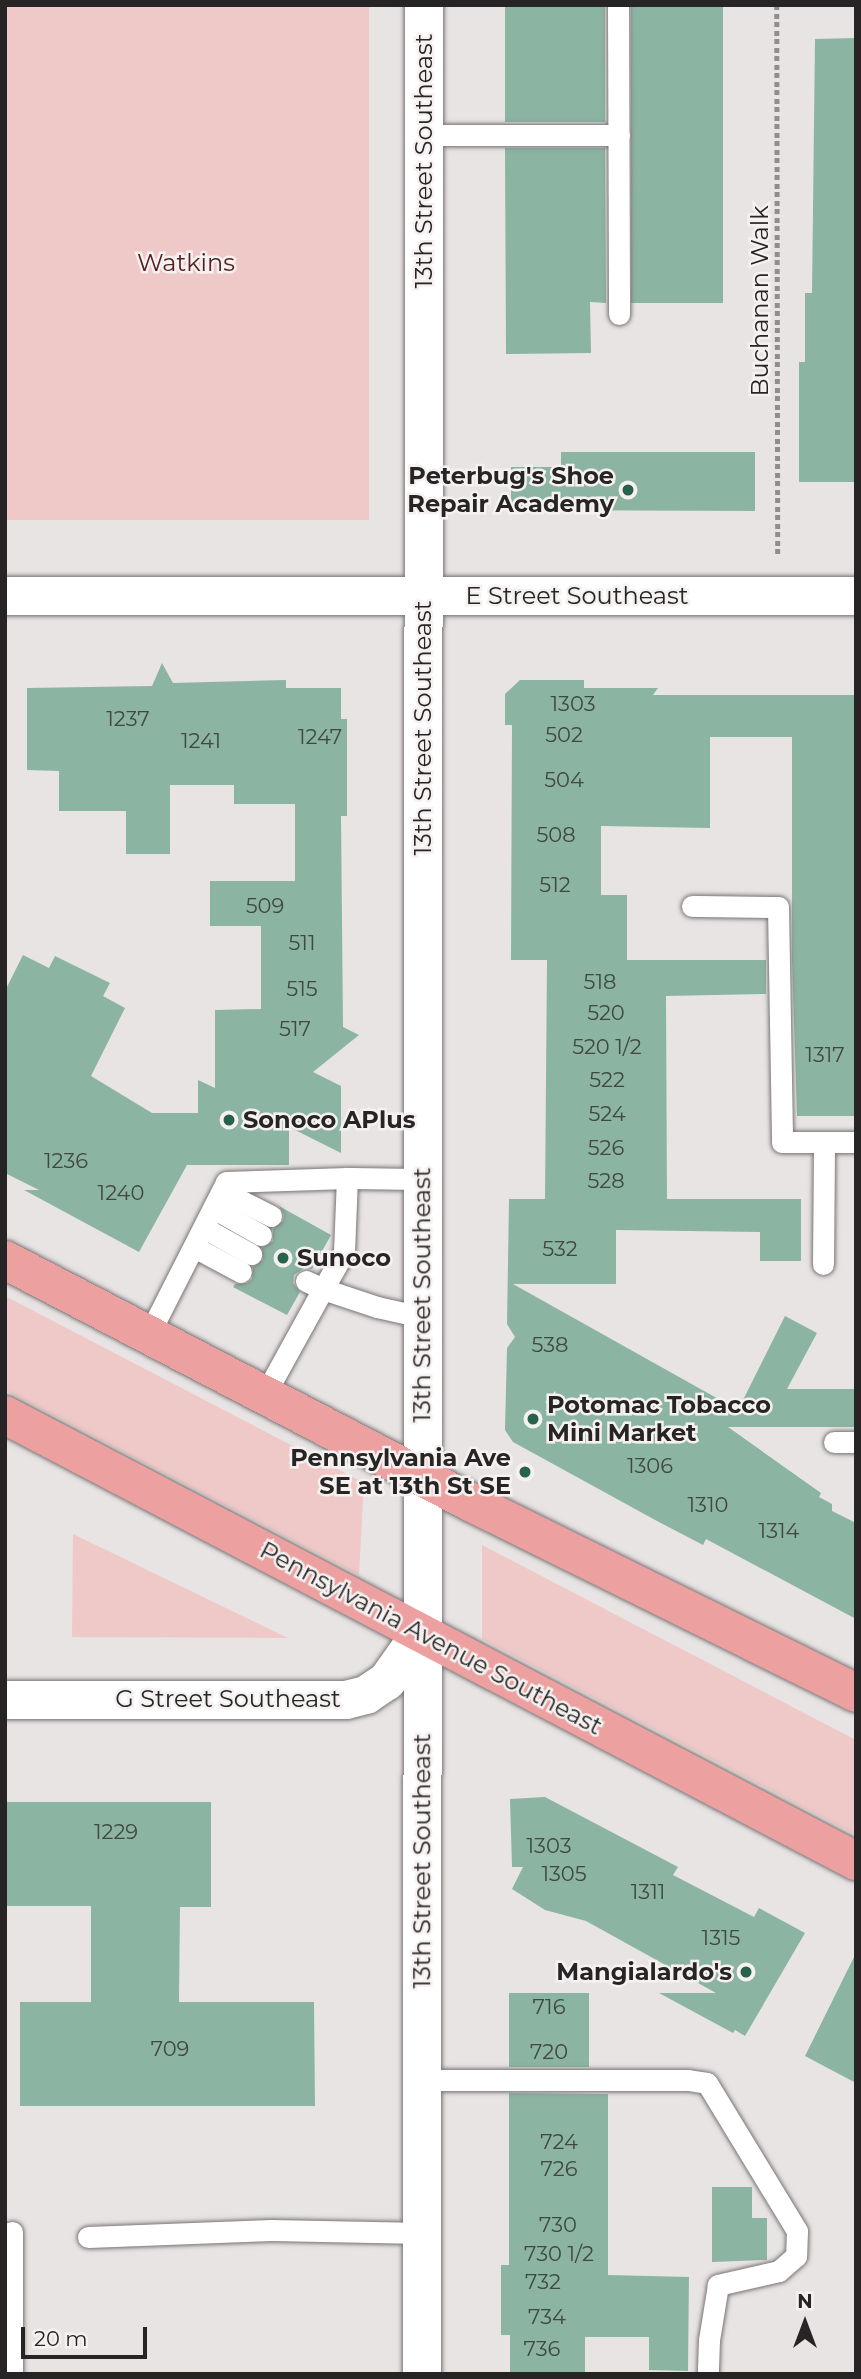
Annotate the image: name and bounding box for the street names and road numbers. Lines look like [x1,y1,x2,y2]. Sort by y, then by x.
street label: 13th Street Southeast [410,34,438,288]
street label: Buchanan Walk [746,205,774,397]
street label: E Street Southeast [466,582,688,610]
street label: 13th Street Southeast [409,601,437,855]
street label: 13th Street Southeast [408,1168,436,1422]
street label: Pennsylvania Avenue Southeast [255,1535,607,1741]
street label: G Street Southeast [115,1685,341,1713]
street label: 13th Street Southeast [408,1734,436,1988]

